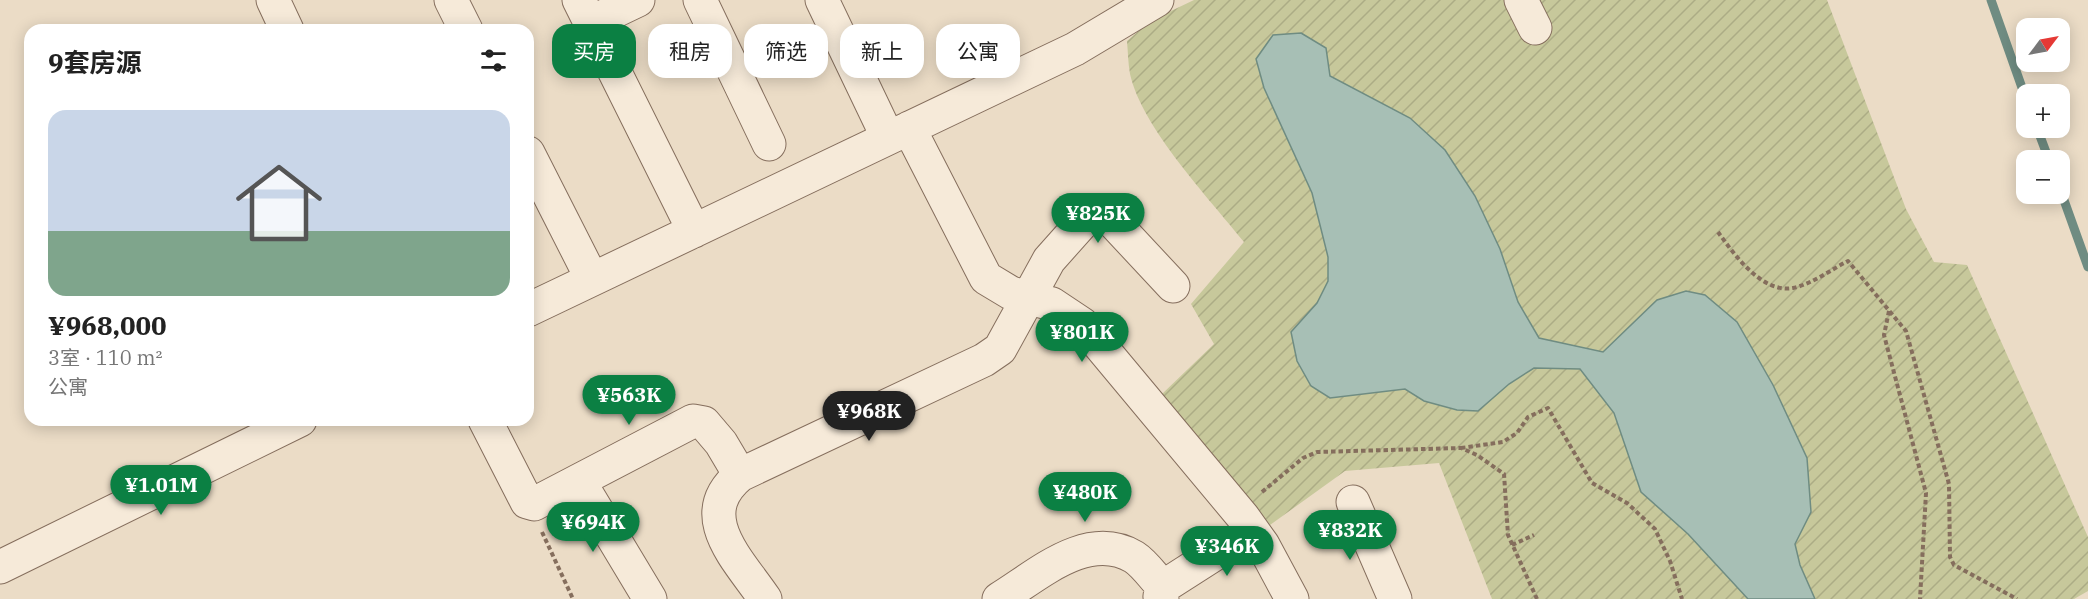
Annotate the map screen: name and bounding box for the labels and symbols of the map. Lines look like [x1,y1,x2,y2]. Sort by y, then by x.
north arrow [2016,18,2070,72]
pin: ¥825K [1056,193,1140,244]
pin: ¥801K [1040,312,1124,363]
pin: ¥563K [587,375,671,426]
pin: ¥968K [827,391,911,442]
pin: ¥1.01M [112,465,210,516]
pin: ¥480K [1043,472,1127,523]
pin: ¥694K [551,502,635,553]
pin: ¥832K [1308,510,1392,561]
pin: ¥346K [1185,526,1269,577]

